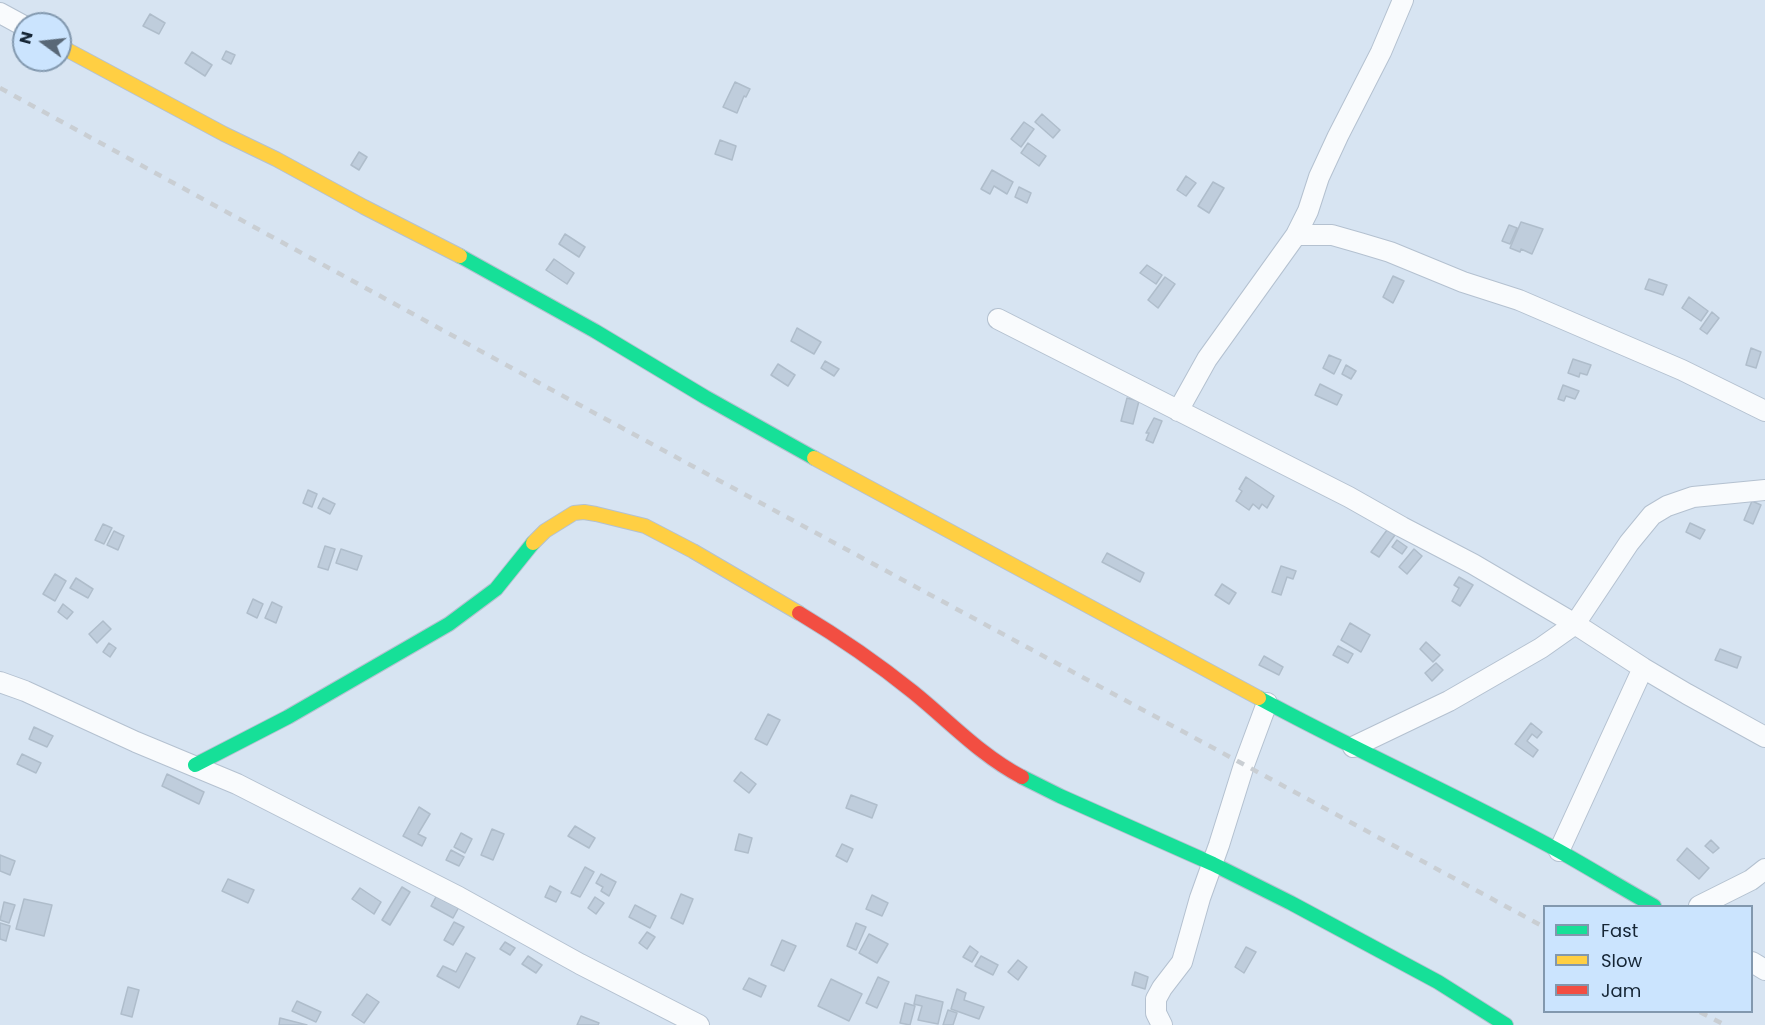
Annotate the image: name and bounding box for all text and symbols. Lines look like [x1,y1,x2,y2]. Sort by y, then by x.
north arrow [12,12,72,72]
text: N [13,29,39,47]
legend [1543,905,1753,1013]
text: Fast [1601,918,1638,943]
text: Slow [1601,948,1642,973]
text: Jam [1601,978,1641,1003]

